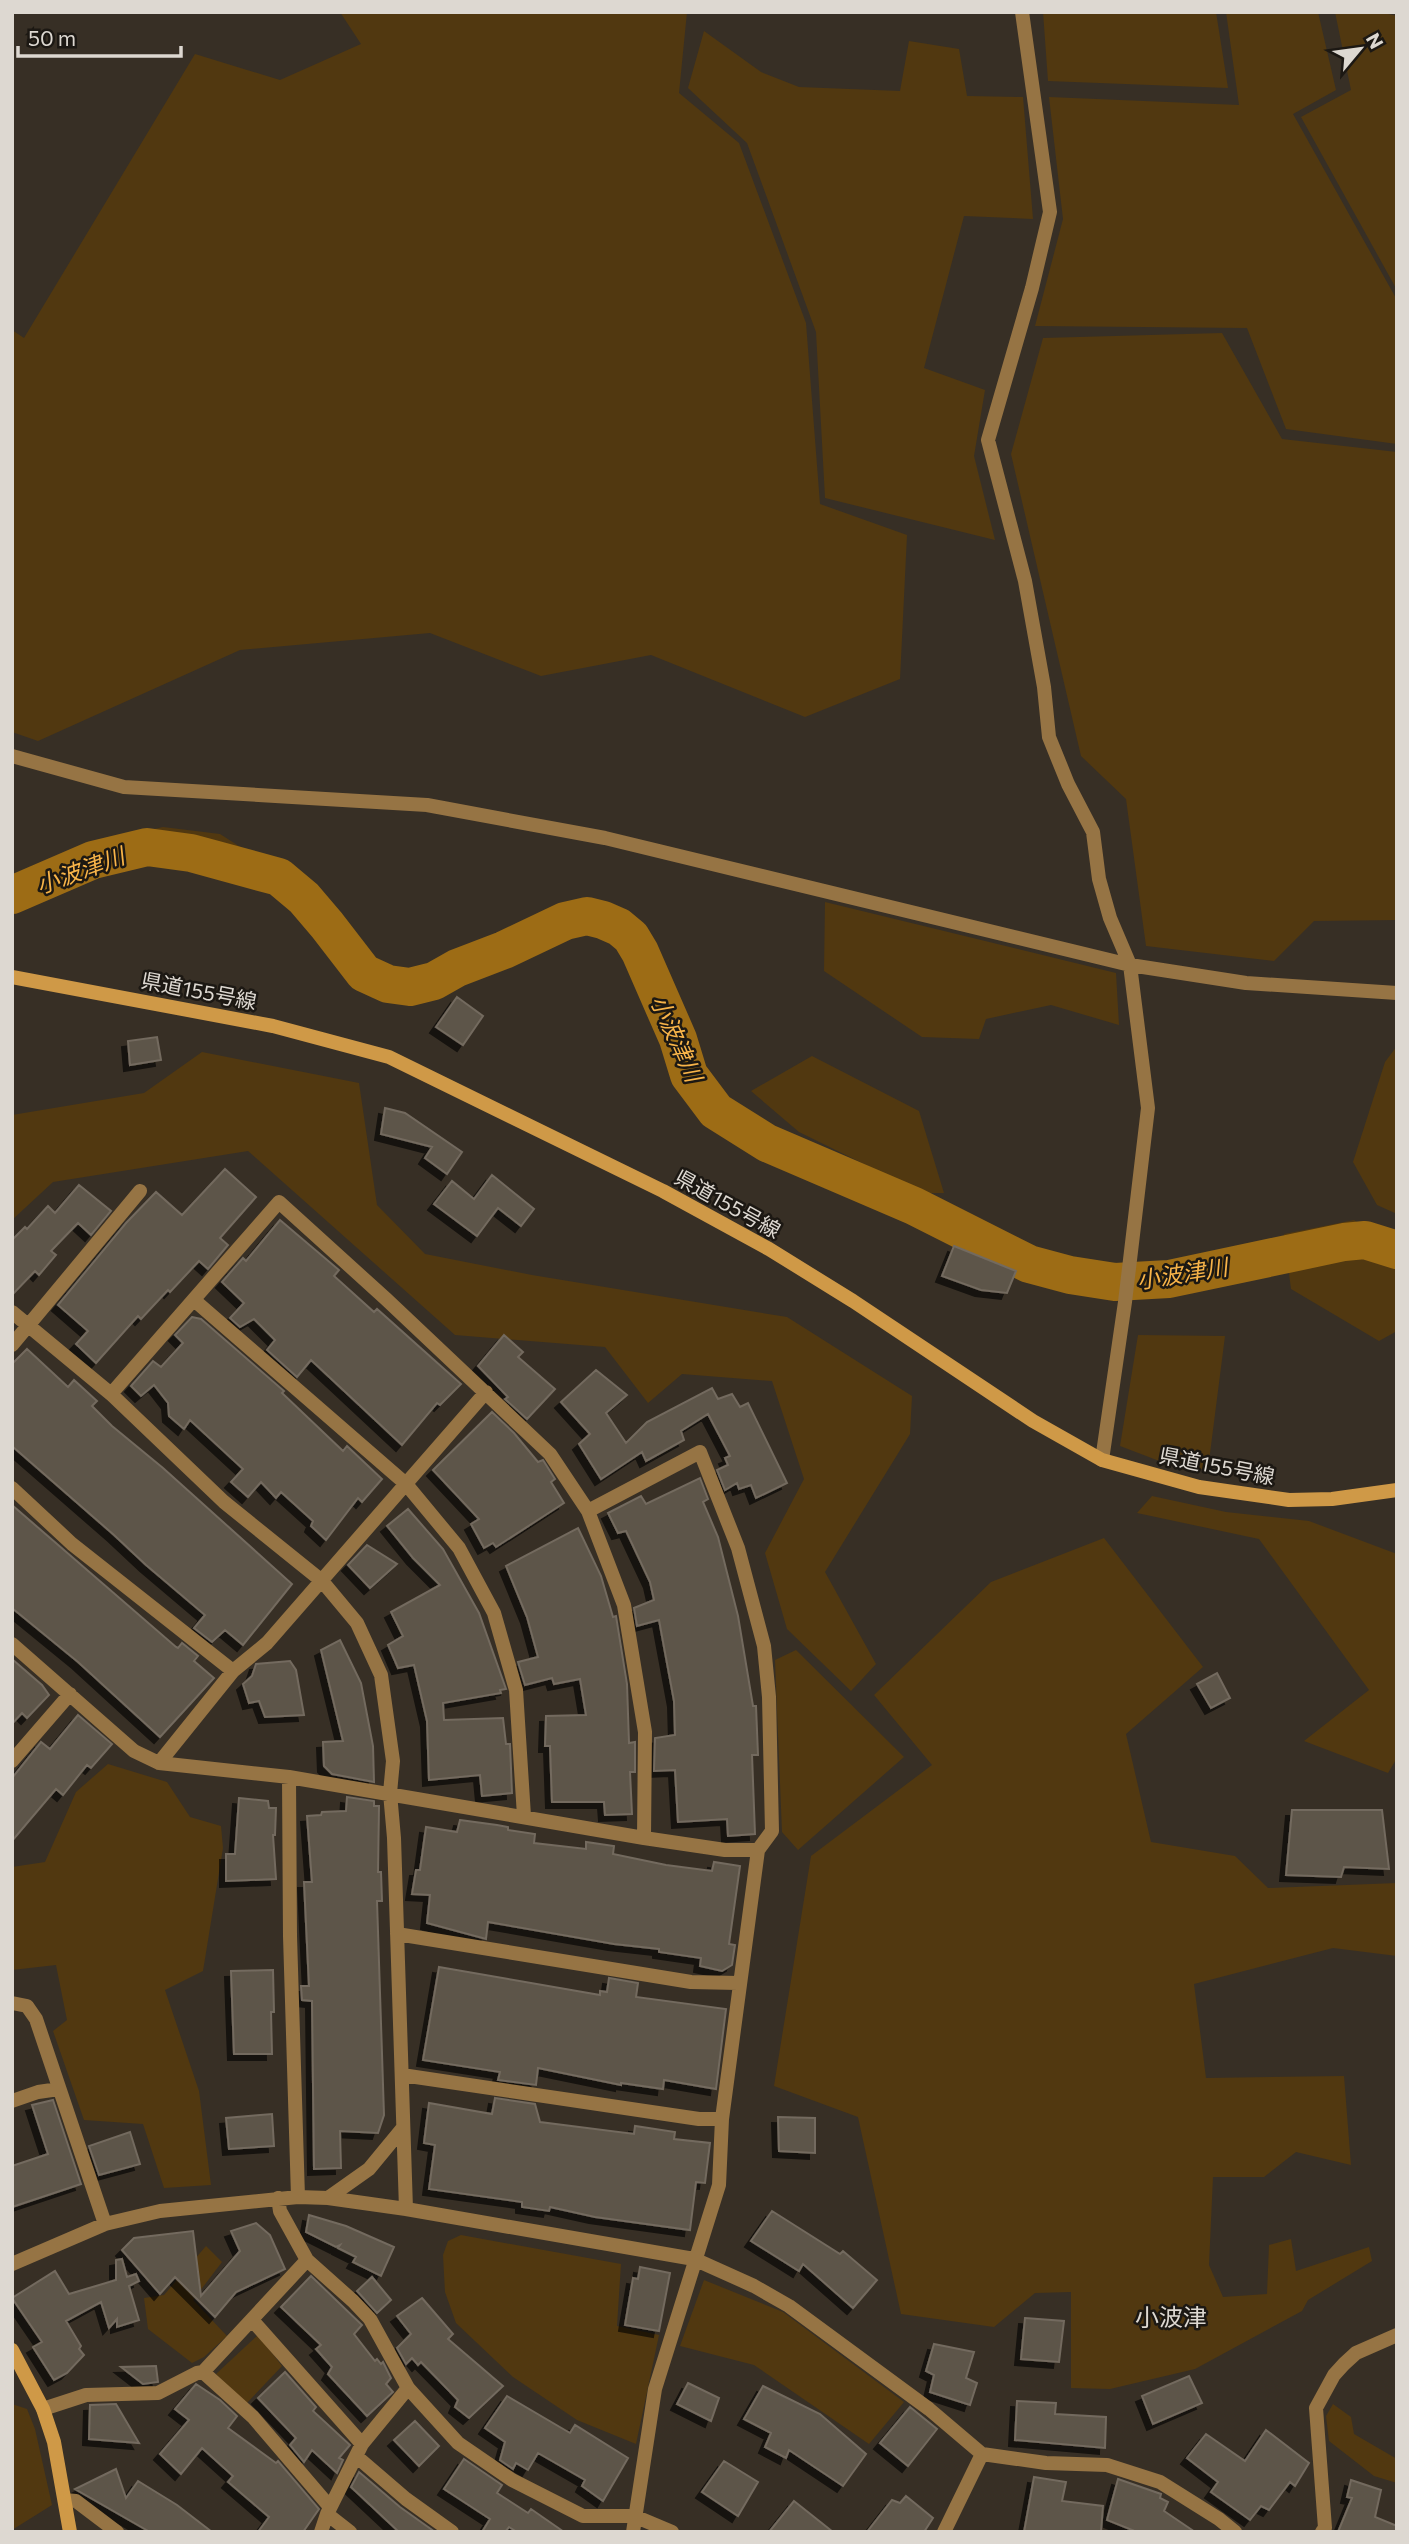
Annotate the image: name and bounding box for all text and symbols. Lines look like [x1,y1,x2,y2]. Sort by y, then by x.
scale bar [18,14,180,58]
north arrow [1325,14,1395,84]
text: 50 m [28,25,76,50]
text: N [1362,29,1389,52]
water label: 小波津川 [32,840,131,899]
street label: 県道155号線 [139,967,259,1013]
water label: 小波津川 [646,990,710,1088]
street label: 県道155号線 [671,1164,785,1242]
water label: 小波津川 [1134,1252,1233,1294]
street label: 県道155号線 [1157,1442,1277,1488]
district label: 小波津 [1135,2302,1207,2331]

